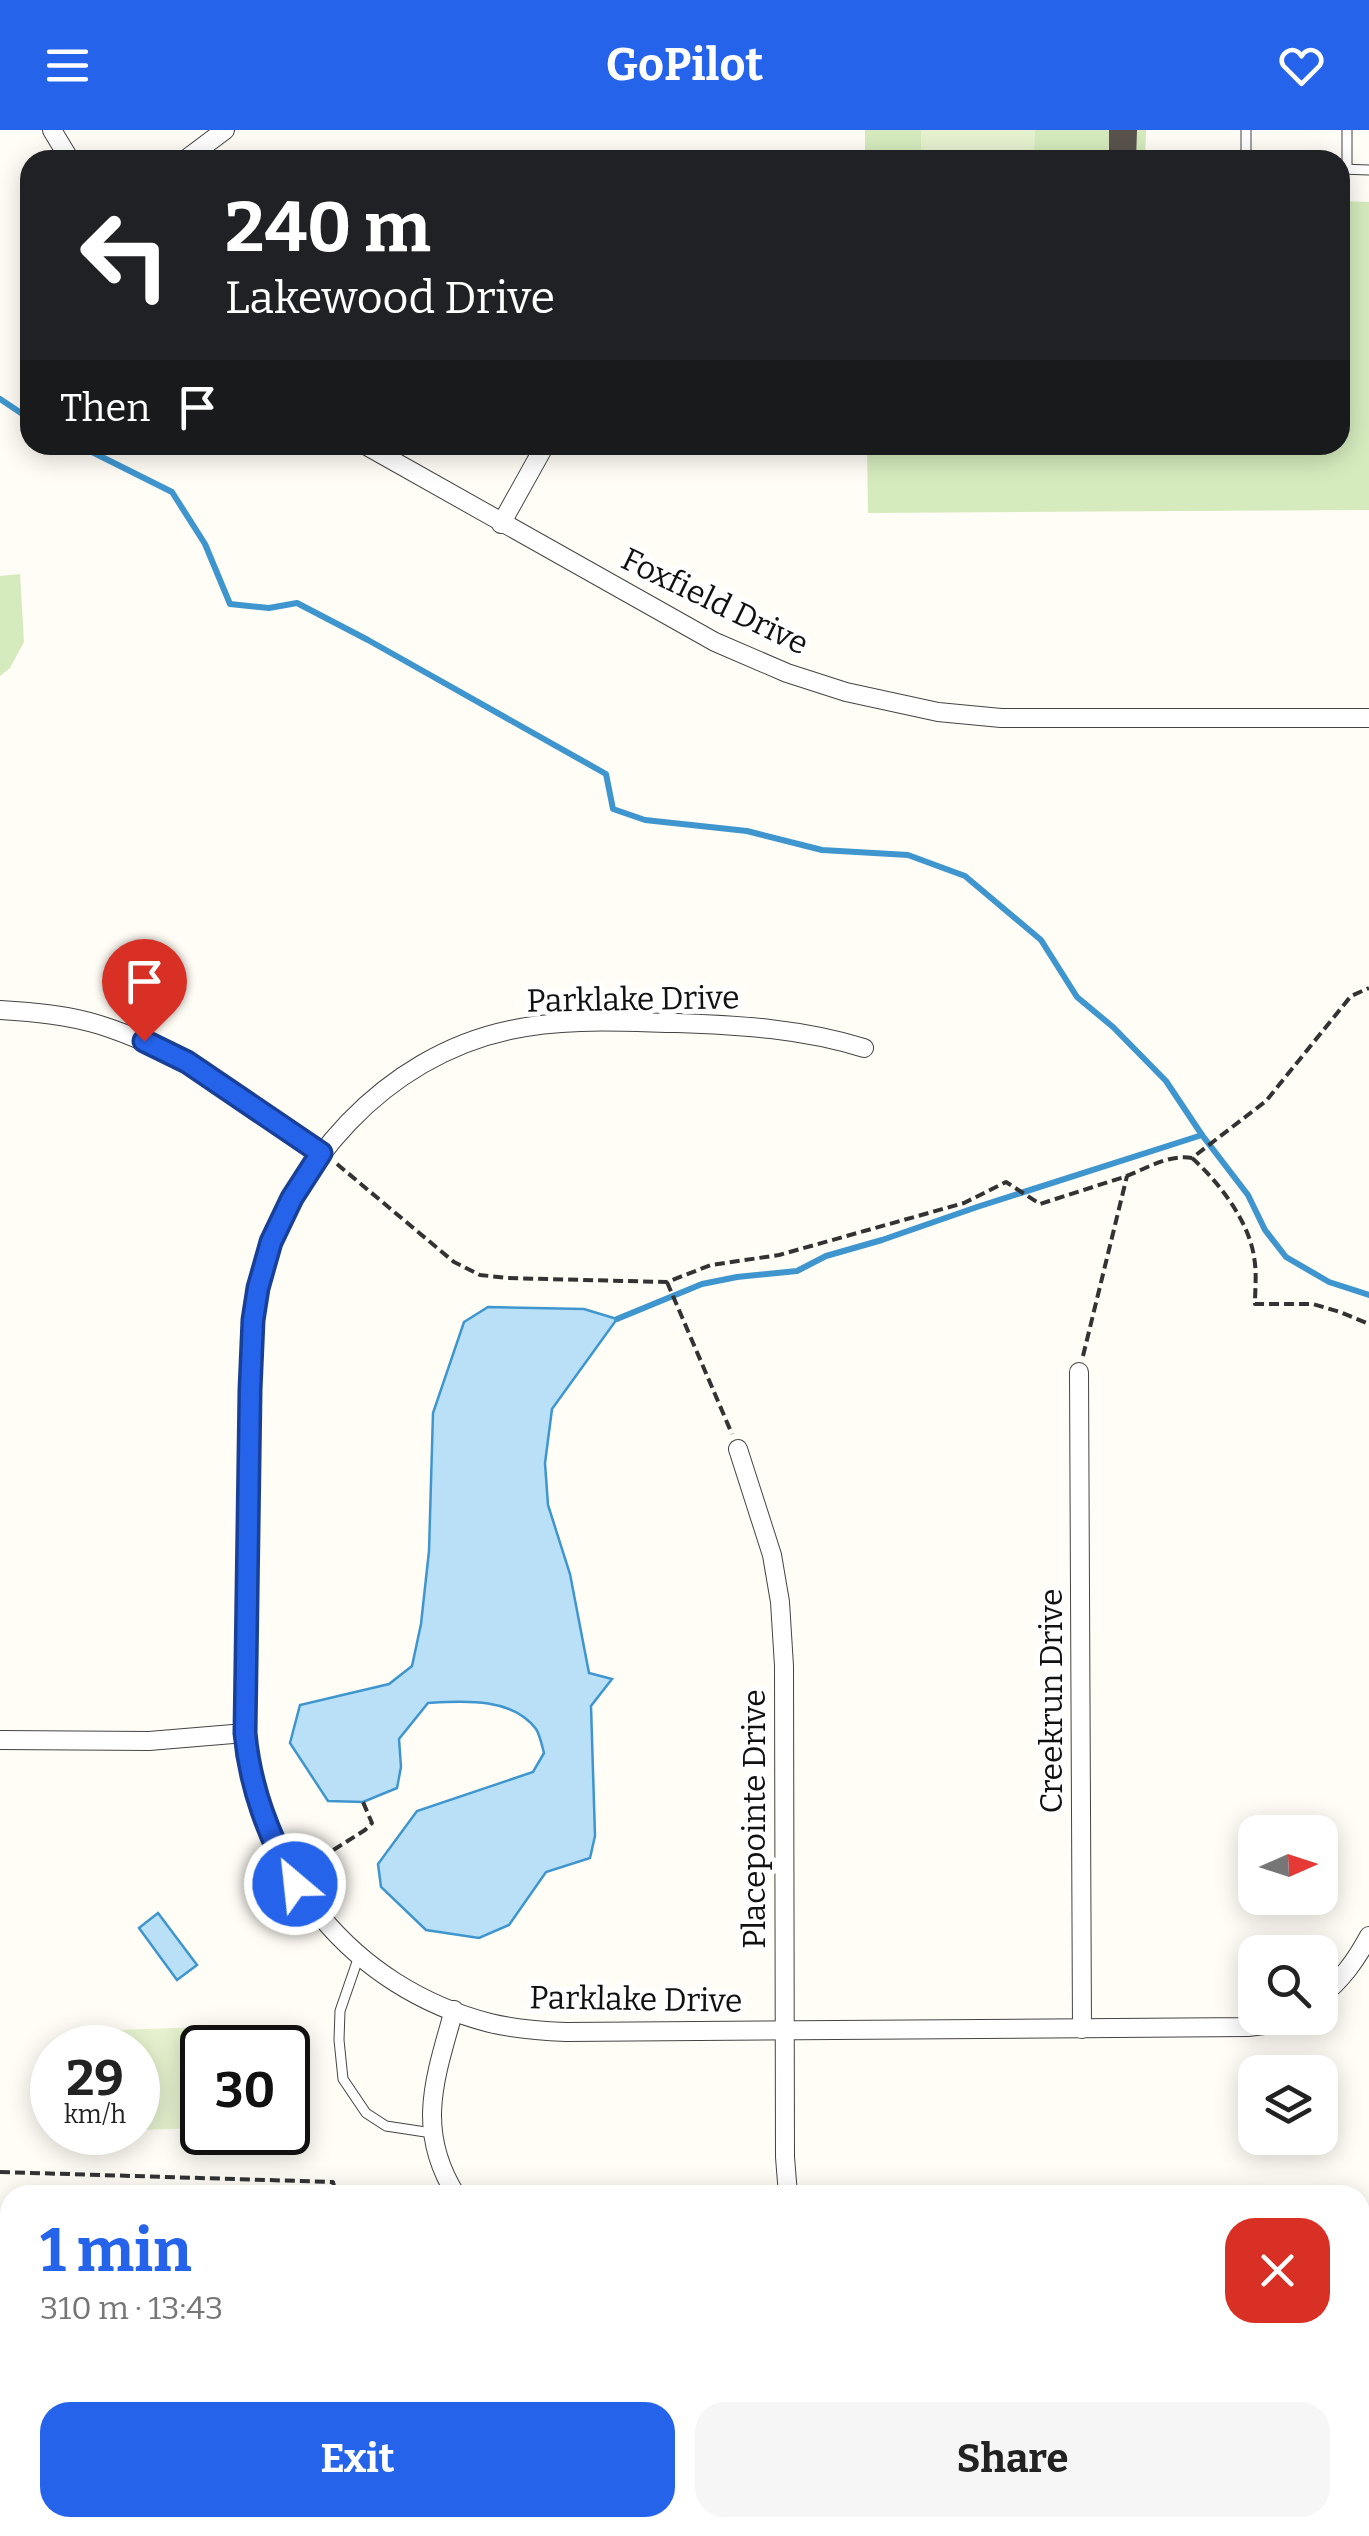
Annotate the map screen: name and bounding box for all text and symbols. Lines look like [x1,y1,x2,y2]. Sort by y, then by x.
icon: menu [40,38,95,93]
text: GoPilot [606,38,763,92]
icon: heart [1274,38,1329,93]
text: 240 m [225,186,431,270]
icon: left [60,190,190,320]
text: Lakewood Drive [225,271,555,325]
icon: arrive [170,380,225,435]
text: Then [60,385,150,431]
street label: Foxfield Drive [615,539,815,663]
pin [102,939,187,1042]
icon: arrive [117,954,172,1009]
street label: Parklake Drive [526,978,740,1020]
street label: Creekrun Drive [1032,1588,1070,1814]
street label: Placepointe Drive [735,1689,773,1949]
north arrow [1238,1815,1338,1915]
map controls [1238,1815,1338,2155]
position arrow [243,1832,347,1936]
button: search [1238,1935,1338,2035]
street label: Parklake Drive [529,1978,743,2020]
speed limit sign: 30 [180,2025,310,2155]
text: 29 [66,2048,124,2108]
button: layers [1238,2055,1338,2155]
text: km/h [64,2100,126,2130]
text: 1 min [40,2215,192,2287]
button: close [1225,2218,1330,2323]
text: 310 m · 13:43 [40,2289,223,2327]
button: Exit [40,2402,675,2517]
button: Share [695,2402,1330,2517]

